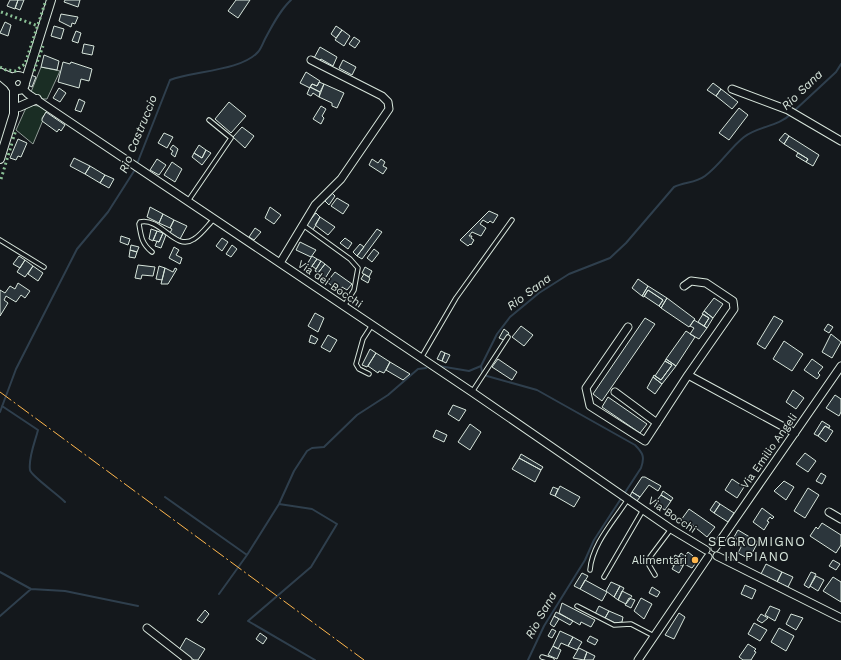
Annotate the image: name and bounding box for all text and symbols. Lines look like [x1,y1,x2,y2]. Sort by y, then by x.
water label: Rio Sana [779,67,826,113]
water label: Rio Castruccio [116,93,160,175]
street label: Via dei Bocchi [295,257,365,311]
water label: Rio Sana [504,271,554,313]
street label: Via Emilio Angeli [738,411,800,491]
street label: Via Bocchi [645,494,699,536]
district label: SEGROMIGNO IN PIANO [708,534,806,564]
place label: Alimentari [632,554,687,567]
marker: Alimentari [690,555,700,565]
water label: Rio Sana [522,589,560,641]

